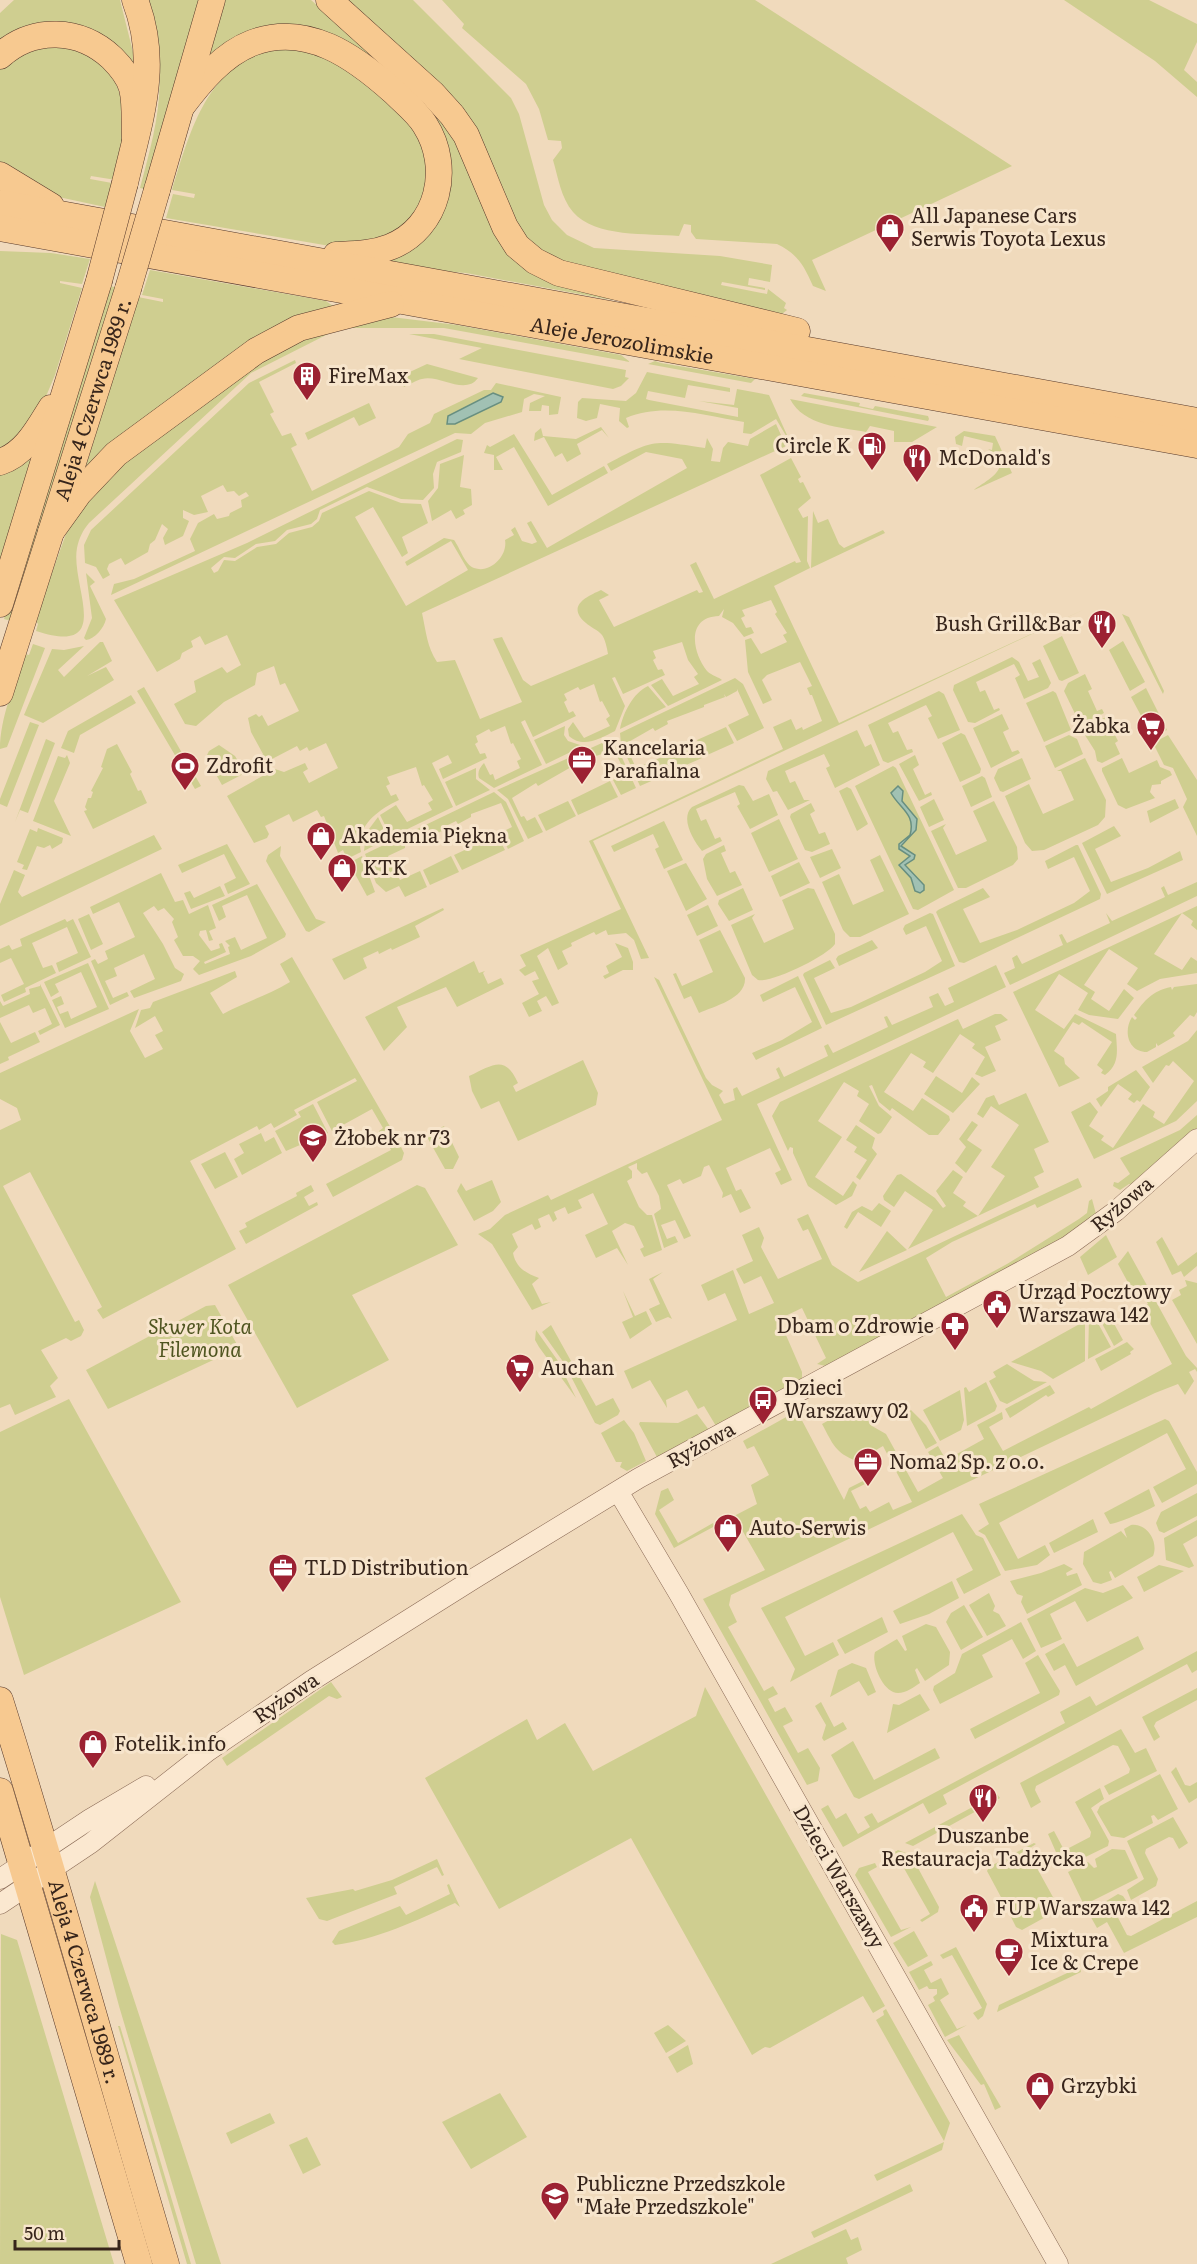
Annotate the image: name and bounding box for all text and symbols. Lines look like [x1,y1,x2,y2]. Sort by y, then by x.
place label: All Japanese Cars Serwis Toyota Lexus [911,199,1106,252]
shop icon: All Japanese Cars Serwis Toyota Lexus [874,212,906,254]
street label: Aleja 4 Czerwca 1989 r. [45,293,137,504]
street label: Aleje Jerozolimskie [528,307,716,370]
place label: FireMax [328,359,409,389]
building icon: FireMax [291,360,323,402]
place label: Circle K [775,429,851,459]
fuel station icon: Circle K [856,430,888,472]
place label: McDonald's [938,441,1050,471]
restaurant icon: McDonald's [901,442,933,484]
place label: Bush Grill&Bar [935,607,1082,637]
restaurant icon: Bush Grill&Bar [1086,608,1118,650]
place label: Żabka [1072,709,1130,739]
supermarket icon: Żabka [1135,710,1167,752]
place label: Kancelaria Parafialna [603,731,706,784]
office icon: Kancelaria Parafialna [566,744,598,786]
place label: Zdrofit [206,749,273,779]
sports icon: Zdrofit [169,750,201,792]
place label: Akademia Piękna [342,819,508,849]
shop icon: Akademia Piękna [305,820,337,862]
place label: KTK [363,851,407,881]
shop icon: KTK [326,852,358,894]
place label: Żłobek nr 73 [334,1121,451,1151]
school or university icon: Żłobek nr 73 [297,1122,329,1164]
street label: Ryżowa [1083,1167,1159,1238]
place label: Urząd Pocztowy Warszawa 142 [1018,1275,1172,1328]
public building icon: Urząd Pocztowy Warszawa 142 [981,1288,1013,1330]
place label: Dbam o Zdrowie [777,1309,934,1339]
park label: Skwer Kota Filemona [148,1310,252,1363]
pharmacy icon: Dbam o Zdrowie [939,1310,971,1352]
place label: Auchan [541,1351,614,1381]
supermarket icon: Auchan [504,1352,536,1394]
place label: Dzieci Warszawy 02 [784,1371,909,1424]
bus stop icon: Dzieci Warszawy 02 [747,1384,779,1426]
street label: Ryżowa [661,1412,740,1474]
place label: Noma2 Sp. z o.o. [889,1445,1045,1475]
office icon: Noma2 Sp. z o.o. [852,1446,884,1488]
place label: Auto-Serwis [749,1511,866,1541]
shop icon: Auto-Serwis [712,1512,744,1554]
place label: TLD Distribution [304,1551,469,1581]
office icon: TLD Distribution [267,1552,299,1594]
street label: Ryżowa [246,1663,324,1729]
place label: Fotelik.info [114,1727,226,1757]
shop icon: Fotelik.info [77,1728,109,1770]
restaurant icon: Duszanbe Restauracja Tadżycka [967,1782,999,1824]
street label: Dzieci Warszawy [787,1798,894,1954]
place label: Duszanbe Restauracja Tadżycka [881,1819,1085,1872]
street label: Aleja 4 Czerwca 1989 r. [42,1875,130,2087]
place label: FUP Warszawa 142 [995,1891,1170,1921]
public building icon: FUP Warszawa 142 [958,1892,990,1934]
place label: Mixtura Ice & Crepe [1030,1923,1139,1976]
cafe icon: Mixtura Ice & Crepe [993,1936,1025,1978]
place label: Grzybki [1061,2069,1137,2099]
shop icon: Grzybki [1024,2070,1056,2112]
place label: Publiczne Przedszkole "Małe Przedszkole" [576,2167,786,2220]
school or university icon: Publiczne Przedszkole "Małe Przedszkole" [539,2180,571,2222]
scale bar [15,2213,118,2251]
text: 50 m [24,2219,65,2246]

